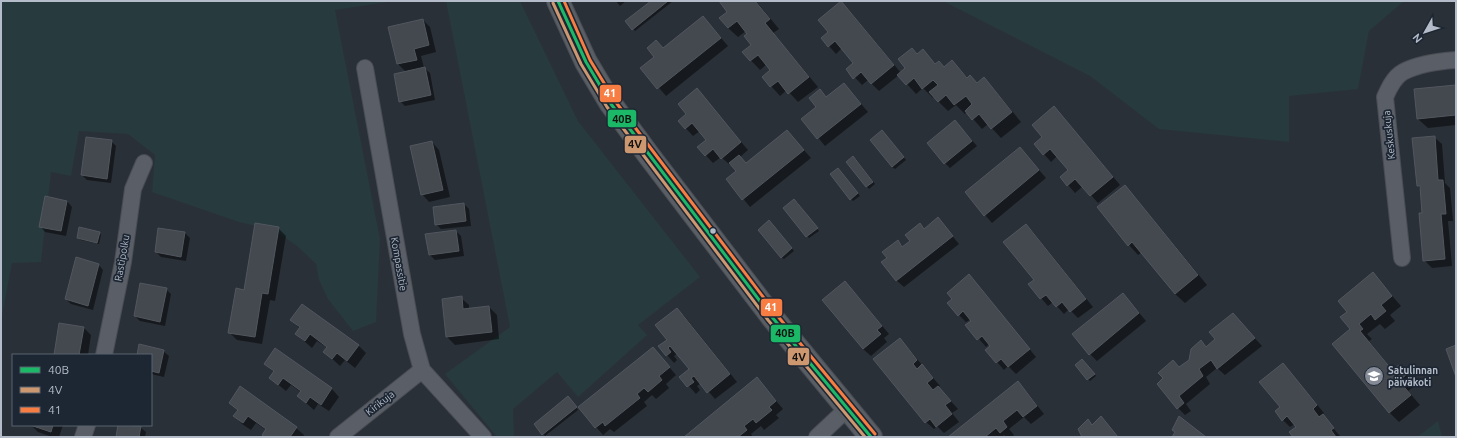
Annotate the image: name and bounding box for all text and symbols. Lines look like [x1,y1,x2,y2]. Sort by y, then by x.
north arrow [1405,12,1445,52]
text: N [1410,31,1424,45]
line badge: 41 [599,84,622,103]
text: 41 [604,87,616,99]
line badge: 40B [607,109,637,128]
street label: Keskuskuja [1381,110,1397,160]
text: 40B [612,113,632,125]
line badge: 4V [624,135,647,154]
text: 4V [628,138,642,150]
unlabelled marker [708,226,718,236]
street label: Rastipolku [112,234,132,282]
street label: Kompassitie [389,236,409,292]
line badge: 41 [760,298,783,317]
text: 41 [765,301,777,313]
line badge: 40B [770,324,801,343]
text: 40B [775,327,795,339]
line badge: 4V [787,347,810,366]
text: 4V [792,351,806,363]
legend [12,354,152,426]
text: 40B [48,363,69,376]
school or university icon: Satulinnan päiväkoti [1363,365,1385,387]
place label: Satulinnan päiväkoti [1388,365,1438,388]
text: 4V [48,383,63,396]
street label: Kirikuja [364,388,396,418]
text: 41 [48,403,62,416]

